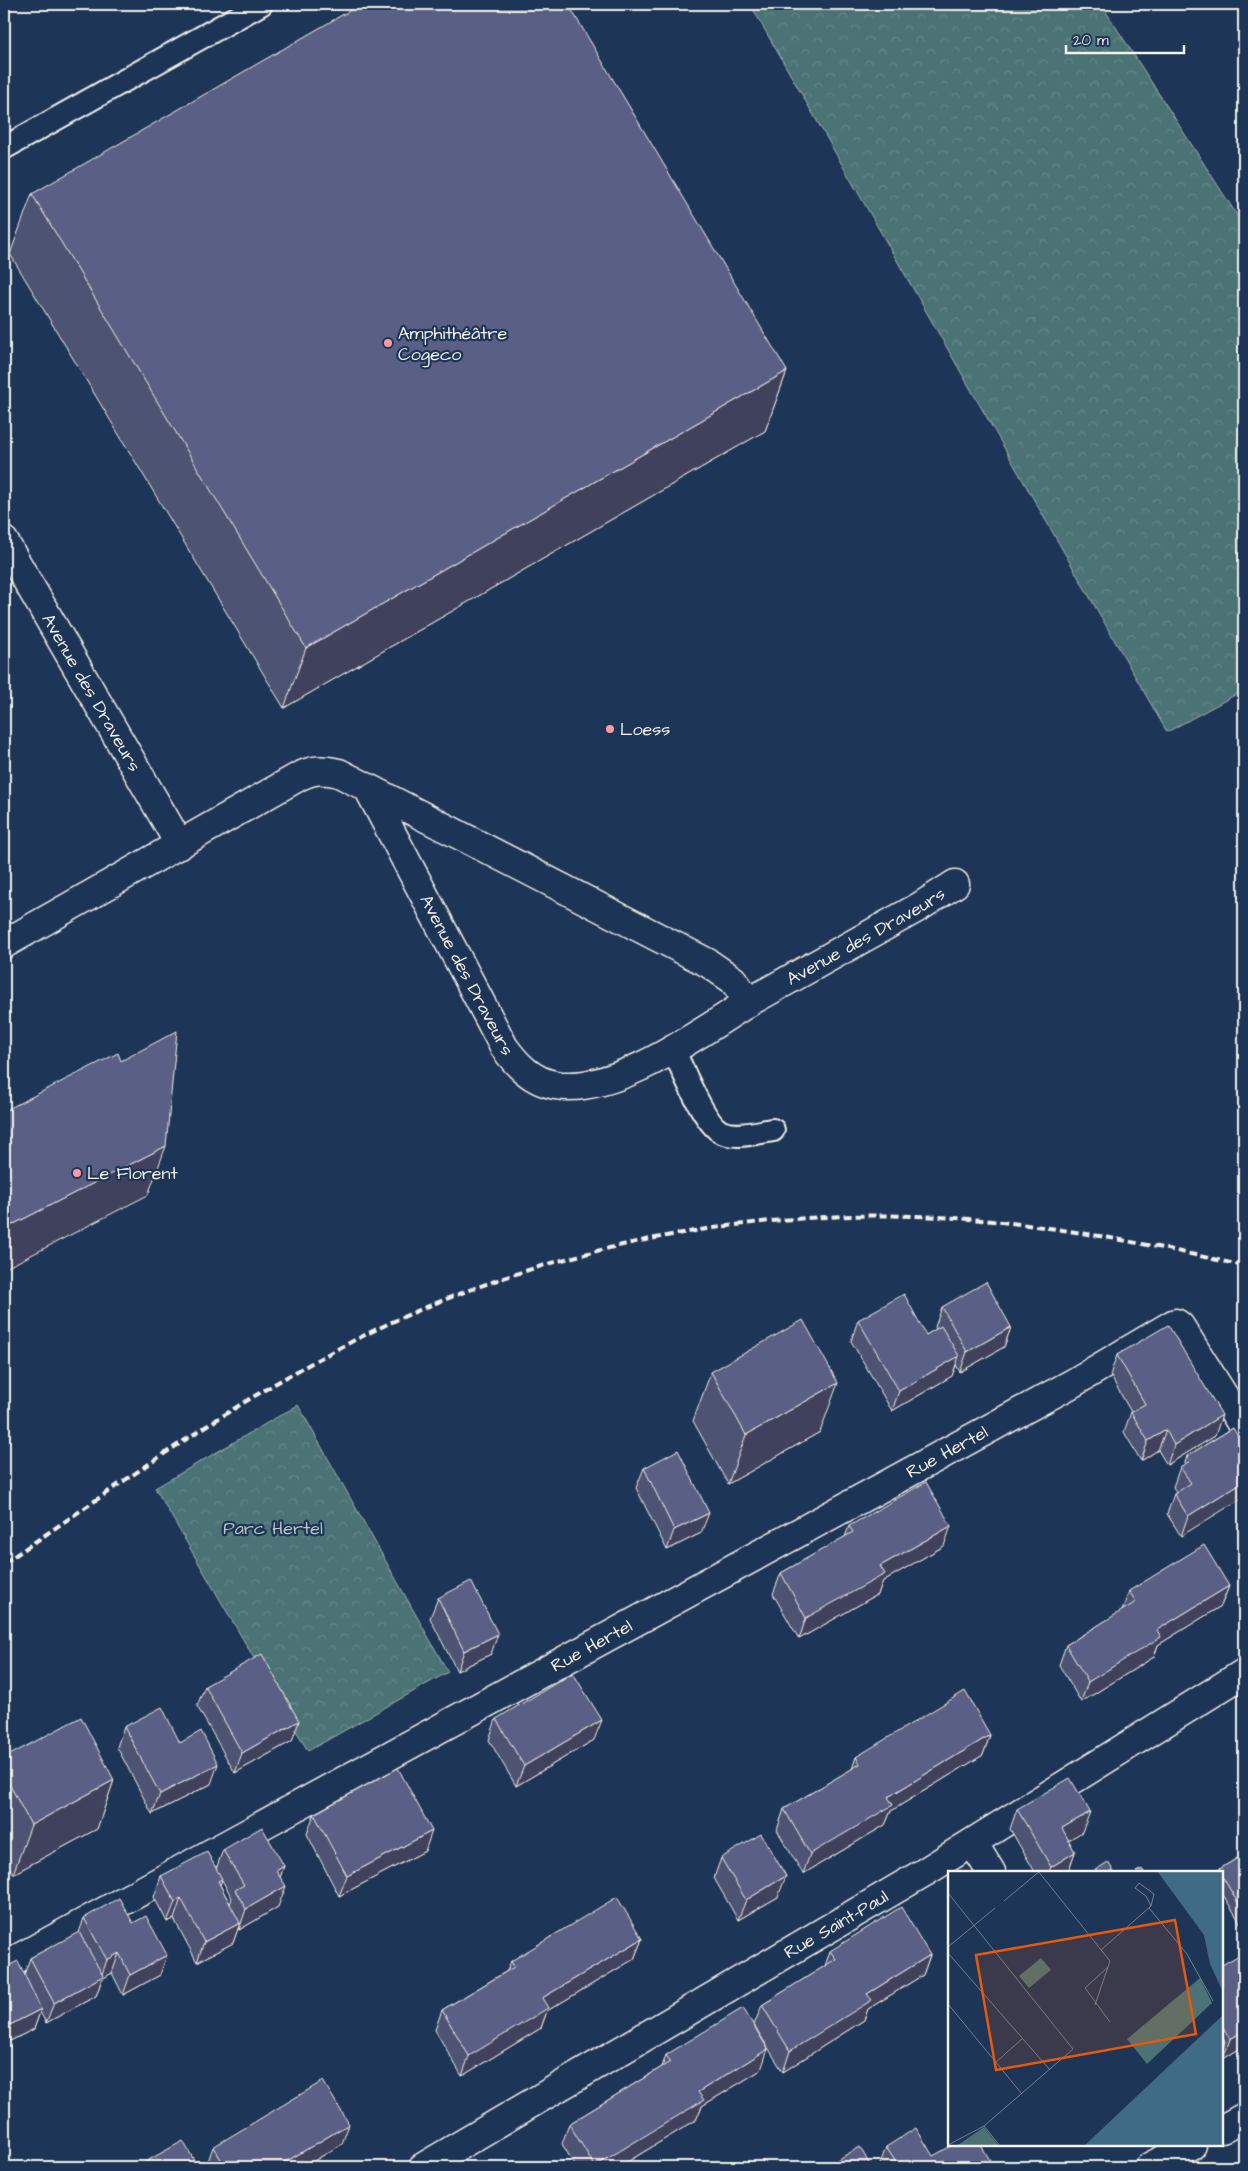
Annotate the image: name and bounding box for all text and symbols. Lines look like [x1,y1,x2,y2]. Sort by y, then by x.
scale bar [1066,22,1183,54]
text: 20 m [1073,30,1109,51]
place label: Amphithéâtre Cogeco [398,321,507,368]
marker: Amphithéâtre Cogeco [382,337,394,349]
street label: Avenue des Draveurs [36,609,147,776]
place label: Loess [620,717,670,742]
marker: Loess [604,723,616,735]
street label: Avenue des Draveurs [782,881,950,992]
street label: Avenue des Draveurs [414,890,520,1060]
place label: Le Florent [87,1161,178,1186]
marker: Le Florent [71,1167,83,1179]
street label: Rue Hertel [902,1420,993,1485]
park label: Parc Hertel [223,1516,323,1541]
street label: Rue Hertel [546,1614,637,1679]
inset map [948,1871,1223,2146]
street label: Rue Saint-Paul [779,1884,893,1965]

